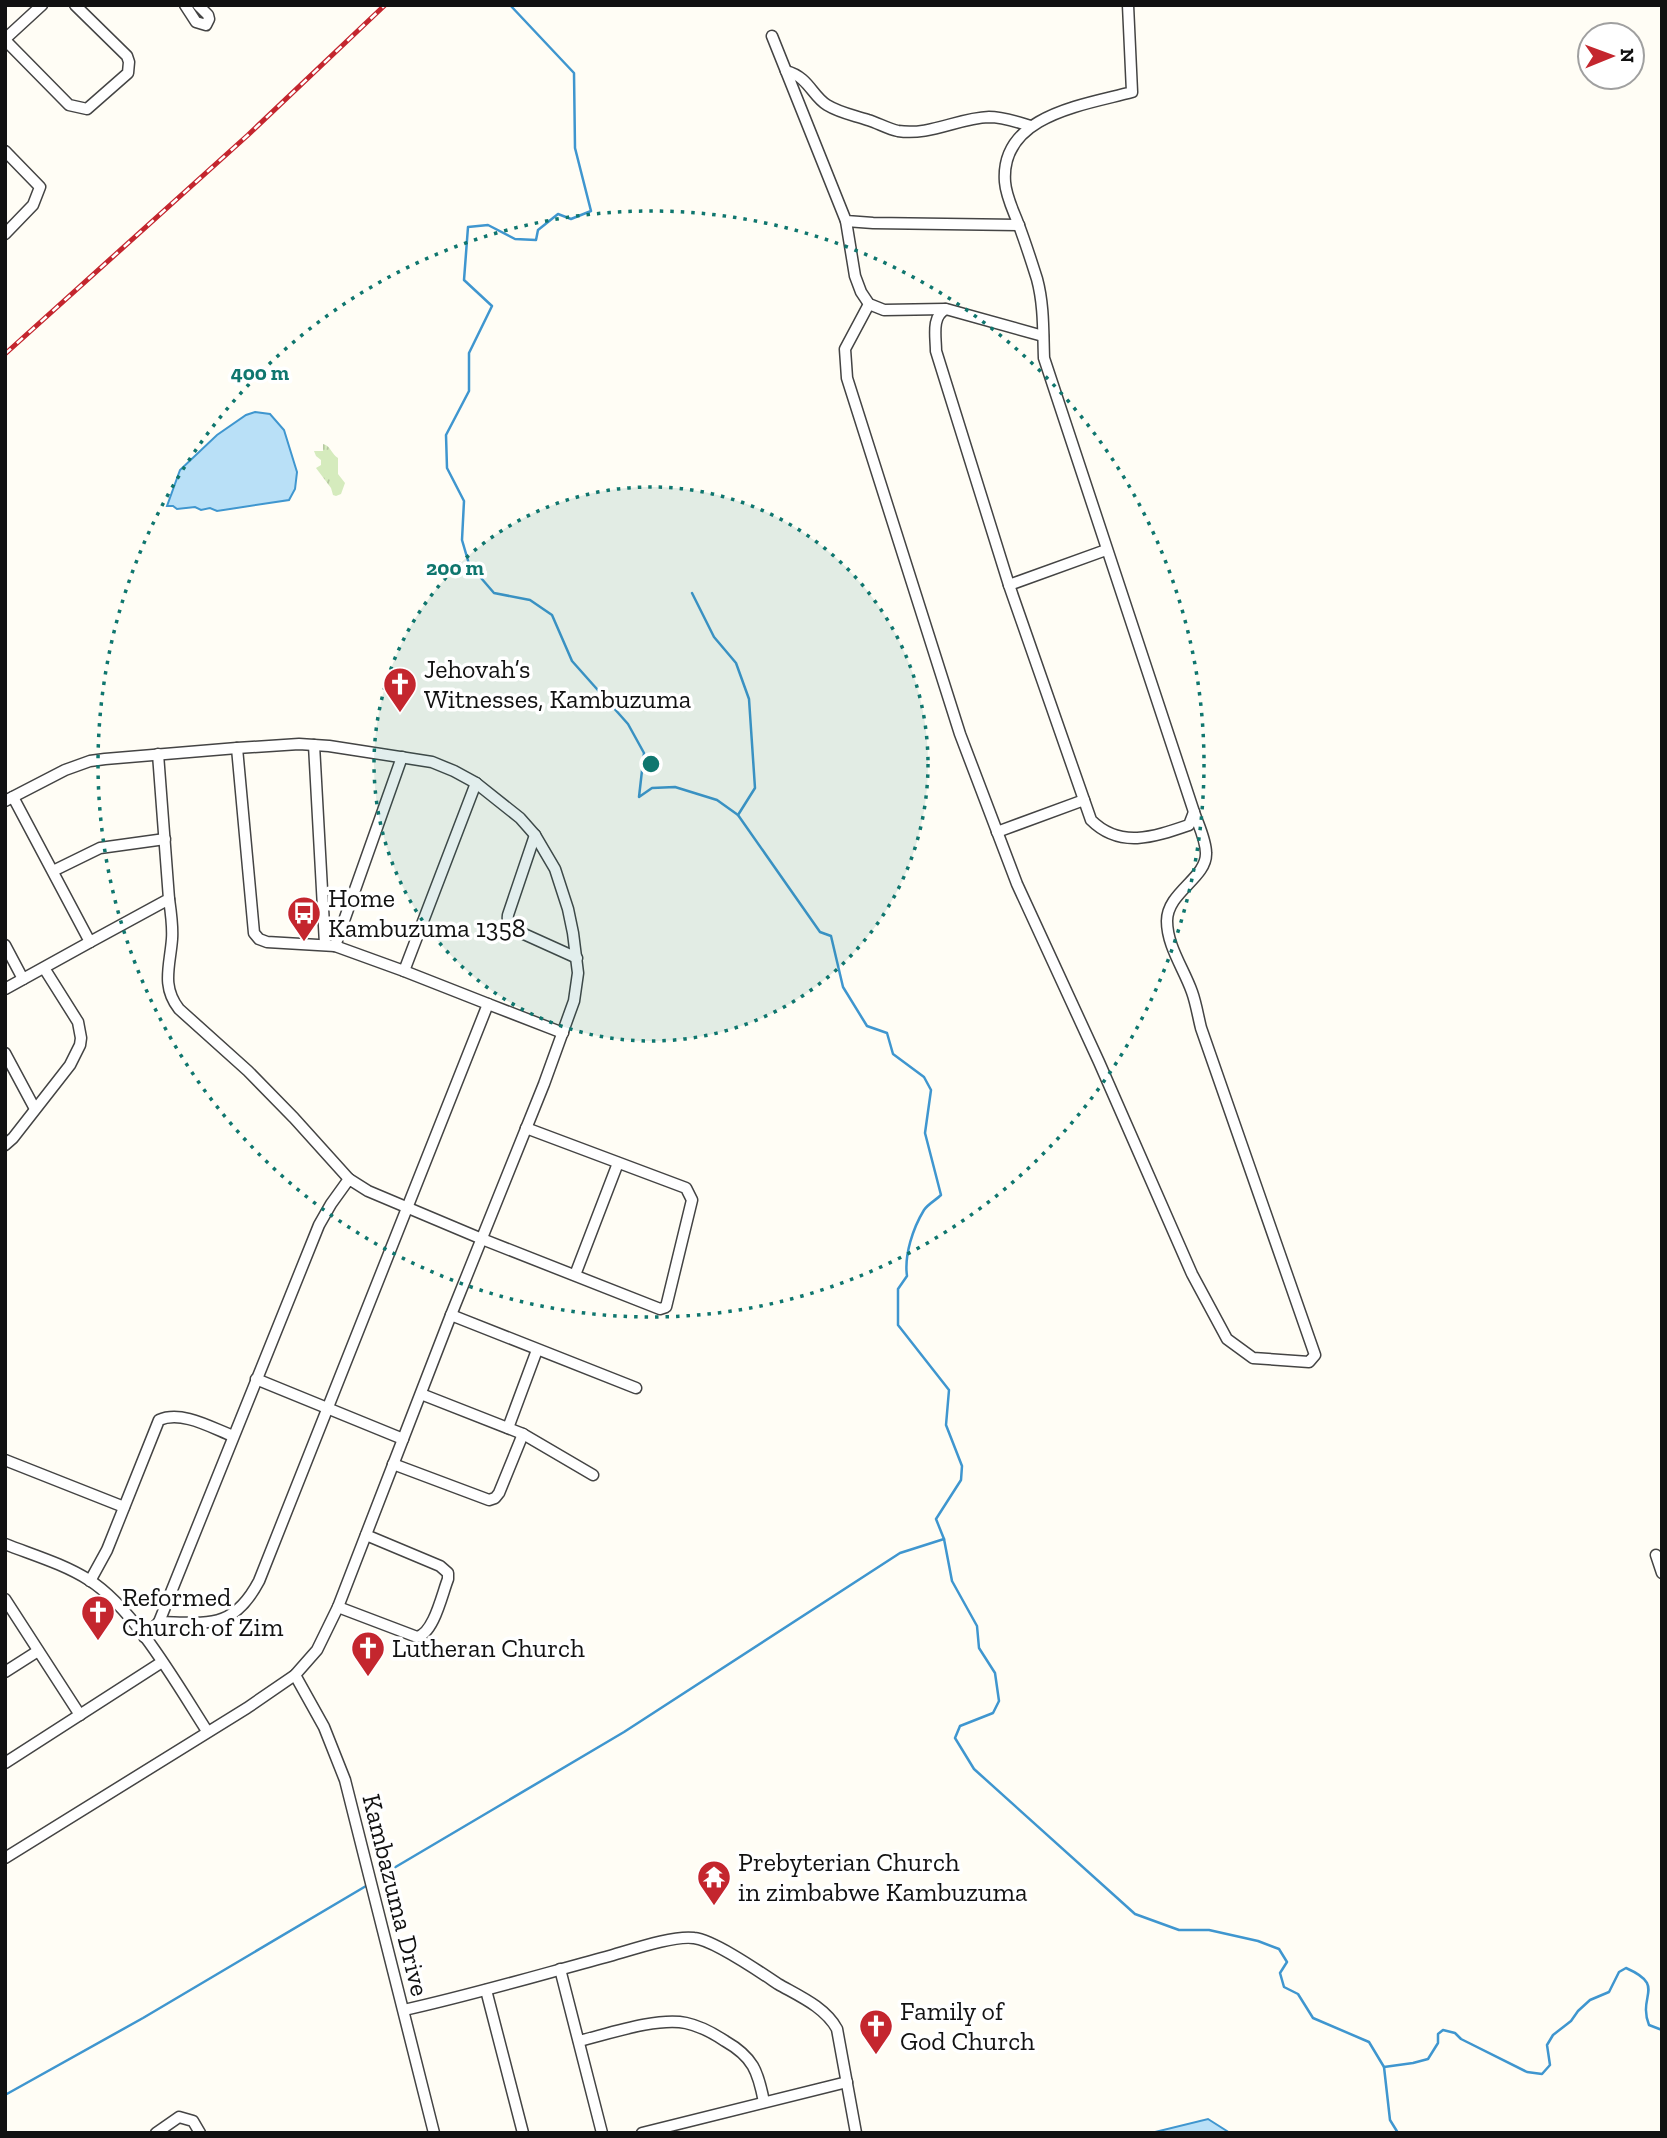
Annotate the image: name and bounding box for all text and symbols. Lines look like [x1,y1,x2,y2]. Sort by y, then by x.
north arrow [1576,21,1646,91]
text: N [1616,48,1639,63]
text: 400 m [231,360,290,385]
text: 200 m [426,555,484,580]
place label: Jehovah’s Witnesses, Kambuzuma [424,653,692,715]
church icon: Jehovah’s Witnesses, Kambuzuma [381,665,419,714]
centre of rings [639,752,663,776]
place label: Home Kambuzuma 1358 [328,882,526,944]
bus stop icon: Home Kambuzuma 1358 [285,894,323,943]
place label: Reformed Church of Zim [122,1581,284,1643]
church icon: Reformed Church of Zim [79,1593,117,1642]
church icon: Lutheran Church [349,1629,387,1678]
place label: Lutheran Church [392,1632,585,1664]
street label: Kambazuma Drive [355,1791,437,1999]
place label: Prebyterian Church in zimbabwe Kambuzuma [738,1846,1028,1908]
temple icon: Prebyterian Church in zimbabwe Kambuzuma [695,1858,733,1907]
place label: Family of God Church [900,1995,1035,2057]
church icon: Family of God Church [857,2007,895,2056]

